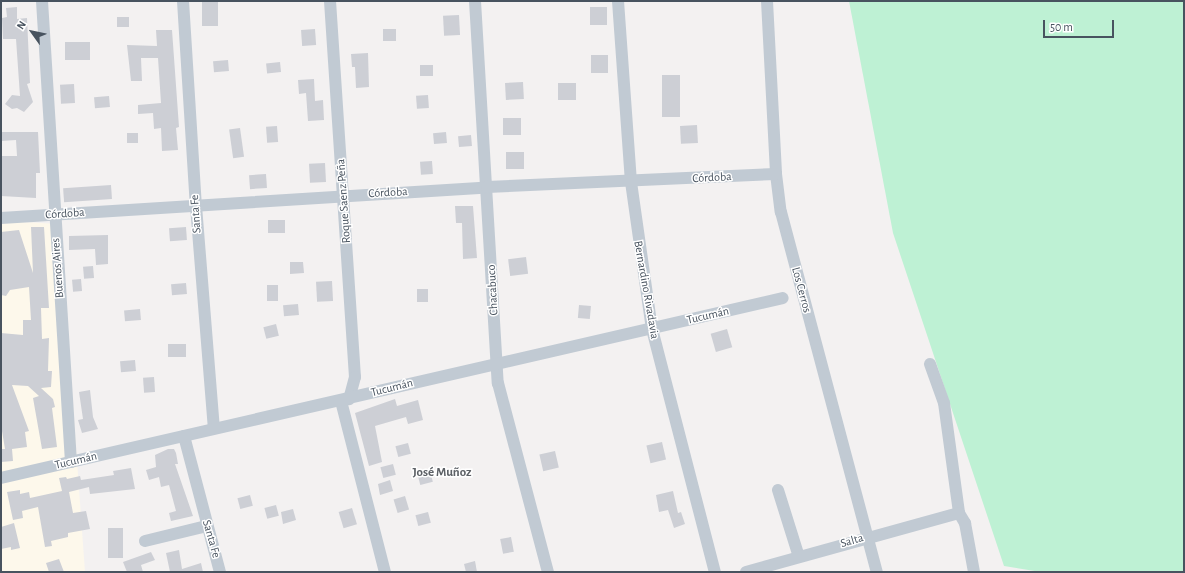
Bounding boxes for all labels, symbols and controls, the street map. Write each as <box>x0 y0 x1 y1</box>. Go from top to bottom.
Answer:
north arrow <box>12 12 52 52</box>
scale bar <box>1045 12 1116 38</box>
text: N <box>15 19 28 31</box>
text: 50 m <box>1050 21 1073 33</box>
street label: Roque Saenz Peña <box>334 158 354 244</box>
street label: Córdoba <box>692 170 732 186</box>
street label: Córdoba <box>368 185 408 201</box>
street label: Santa Fe <box>187 194 205 234</box>
street label: Córdoba <box>45 205 85 223</box>
street label: Buenos Aires <box>49 237 67 299</box>
street label: Bernardino Rivadavia <box>630 240 662 340</box>
street label: Chacabuco <box>484 264 502 316</box>
street label: Los Cerros <box>788 266 814 314</box>
street label: Tucumán <box>685 304 731 328</box>
street label: Tucumán <box>369 376 415 400</box>
street label: Tucumán <box>53 449 99 473</box>
district label: José Muñoz <box>412 465 472 481</box>
street label: Santa Fe <box>199 518 223 560</box>
street label: Salta <box>839 531 865 551</box>

